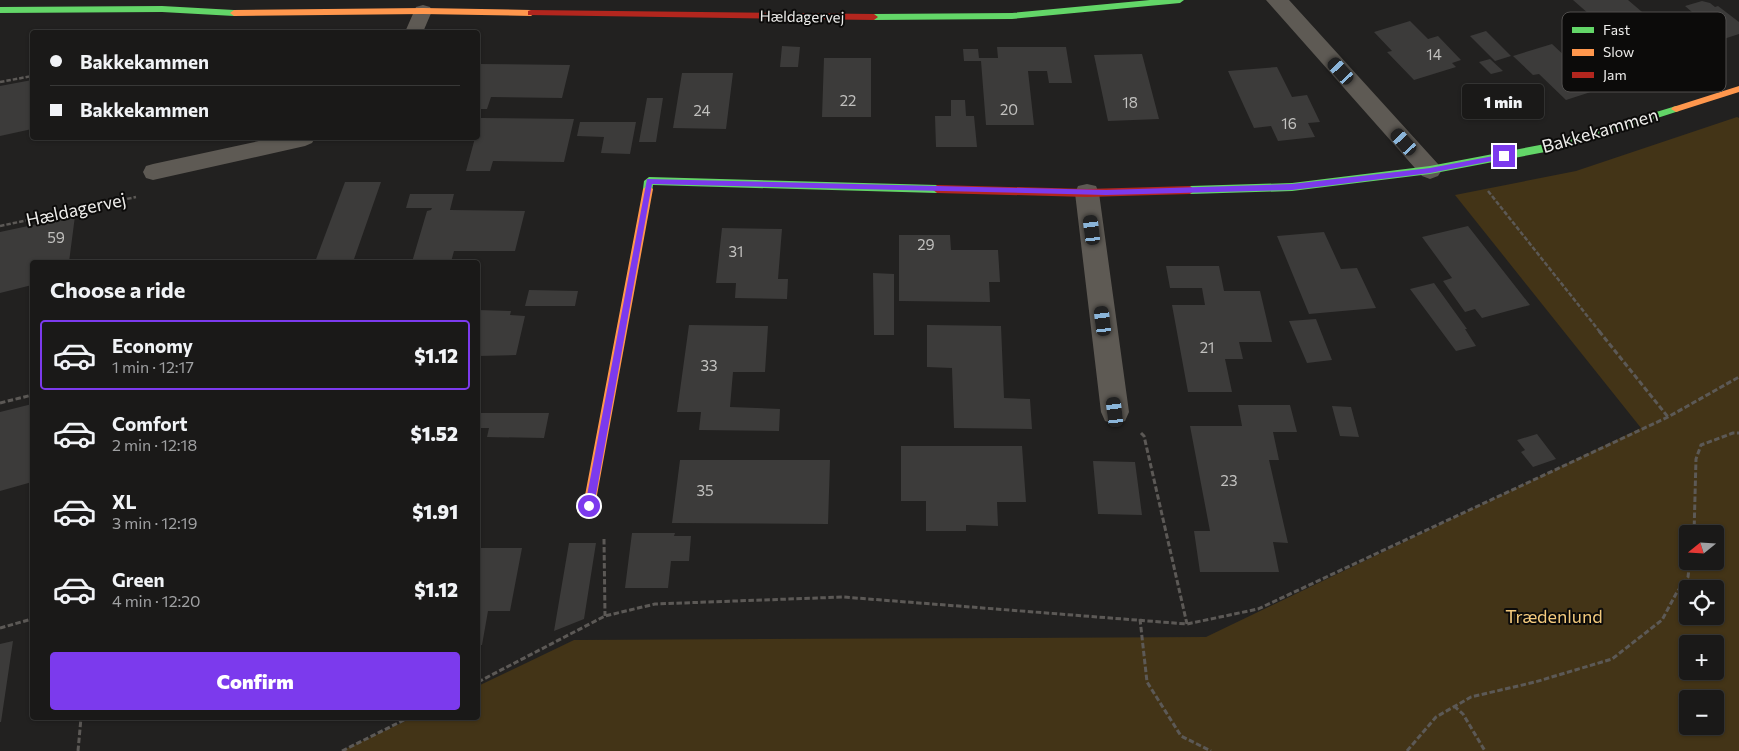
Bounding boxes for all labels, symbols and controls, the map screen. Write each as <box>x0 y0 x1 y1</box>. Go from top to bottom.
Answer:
street label: Hældagervej <box>759 6 845 26</box>
legend <box>1562 12 1726 92</box>
text: Fast <box>1603 21 1630 38</box>
text: Slow <box>1603 43 1634 60</box>
house number: 14 <box>1426 45 1442 63</box>
text: Bakkekammen <box>80 50 209 73</box>
car <box>1325 55 1356 87</box>
text: Jam <box>1603 66 1627 83</box>
callout: 1 min <box>1463 84 1545 118</box>
house number: 22 <box>840 91 856 109</box>
text: 1 min <box>1484 92 1522 111</box>
house number: 18 <box>1122 93 1138 111</box>
text: Bakkekammen <box>80 98 209 121</box>
house number: 20 <box>1000 100 1018 118</box>
house number: 24 <box>693 101 711 119</box>
street label: Bakkekammen <box>1539 103 1660 157</box>
house number: 16 <box>1281 114 1297 132</box>
car <box>1388 126 1419 158</box>
route end <box>1493 145 1515 167</box>
street label: Hældagervej <box>24 188 128 230</box>
car <box>1082 214 1101 246</box>
house number: 59 <box>47 228 65 246</box>
house number: 29 <box>917 235 935 253</box>
house number: 31 <box>729 242 743 260</box>
text: Choose a ride <box>50 276 185 303</box>
car <box>1093 305 1112 337</box>
icon: car <box>52 333 97 378</box>
text: Economy <box>112 334 193 357</box>
house number: 21 <box>1200 338 1214 356</box>
text: $1.12 <box>414 344 458 367</box>
house number: 33 <box>700 356 718 374</box>
text: 1 min · 12:17 <box>112 357 194 376</box>
car <box>1105 396 1124 428</box>
icon: car <box>52 411 97 456</box>
text: Comfort <box>112 412 188 435</box>
text: $1.52 <box>411 422 458 445</box>
text: 2 min · 12:18 <box>112 435 197 454</box>
house number: 23 <box>1221 471 1237 489</box>
house number: 35 <box>696 481 714 499</box>
icon: car <box>52 489 97 534</box>
text: XL <box>112 490 137 513</box>
route start <box>578 495 600 517</box>
text: $1.91 <box>412 500 458 523</box>
text: 3 min · 12:19 <box>112 513 197 532</box>
north arrow <box>1679 525 1724 570</box>
map controls <box>1679 525 1724 735</box>
icon: car <box>52 567 97 612</box>
text: Green <box>112 568 164 591</box>
text: $1.12 <box>414 578 458 601</box>
button: locate <box>1679 580 1724 625</box>
text: 4 min · 12:20 <box>112 591 201 610</box>
park label: Trædenlund <box>1505 605 1603 627</box>
button: + <box>1679 635 1724 680</box>
button: Confirm <box>50 652 460 710</box>
button: − <box>1679 690 1724 735</box>

